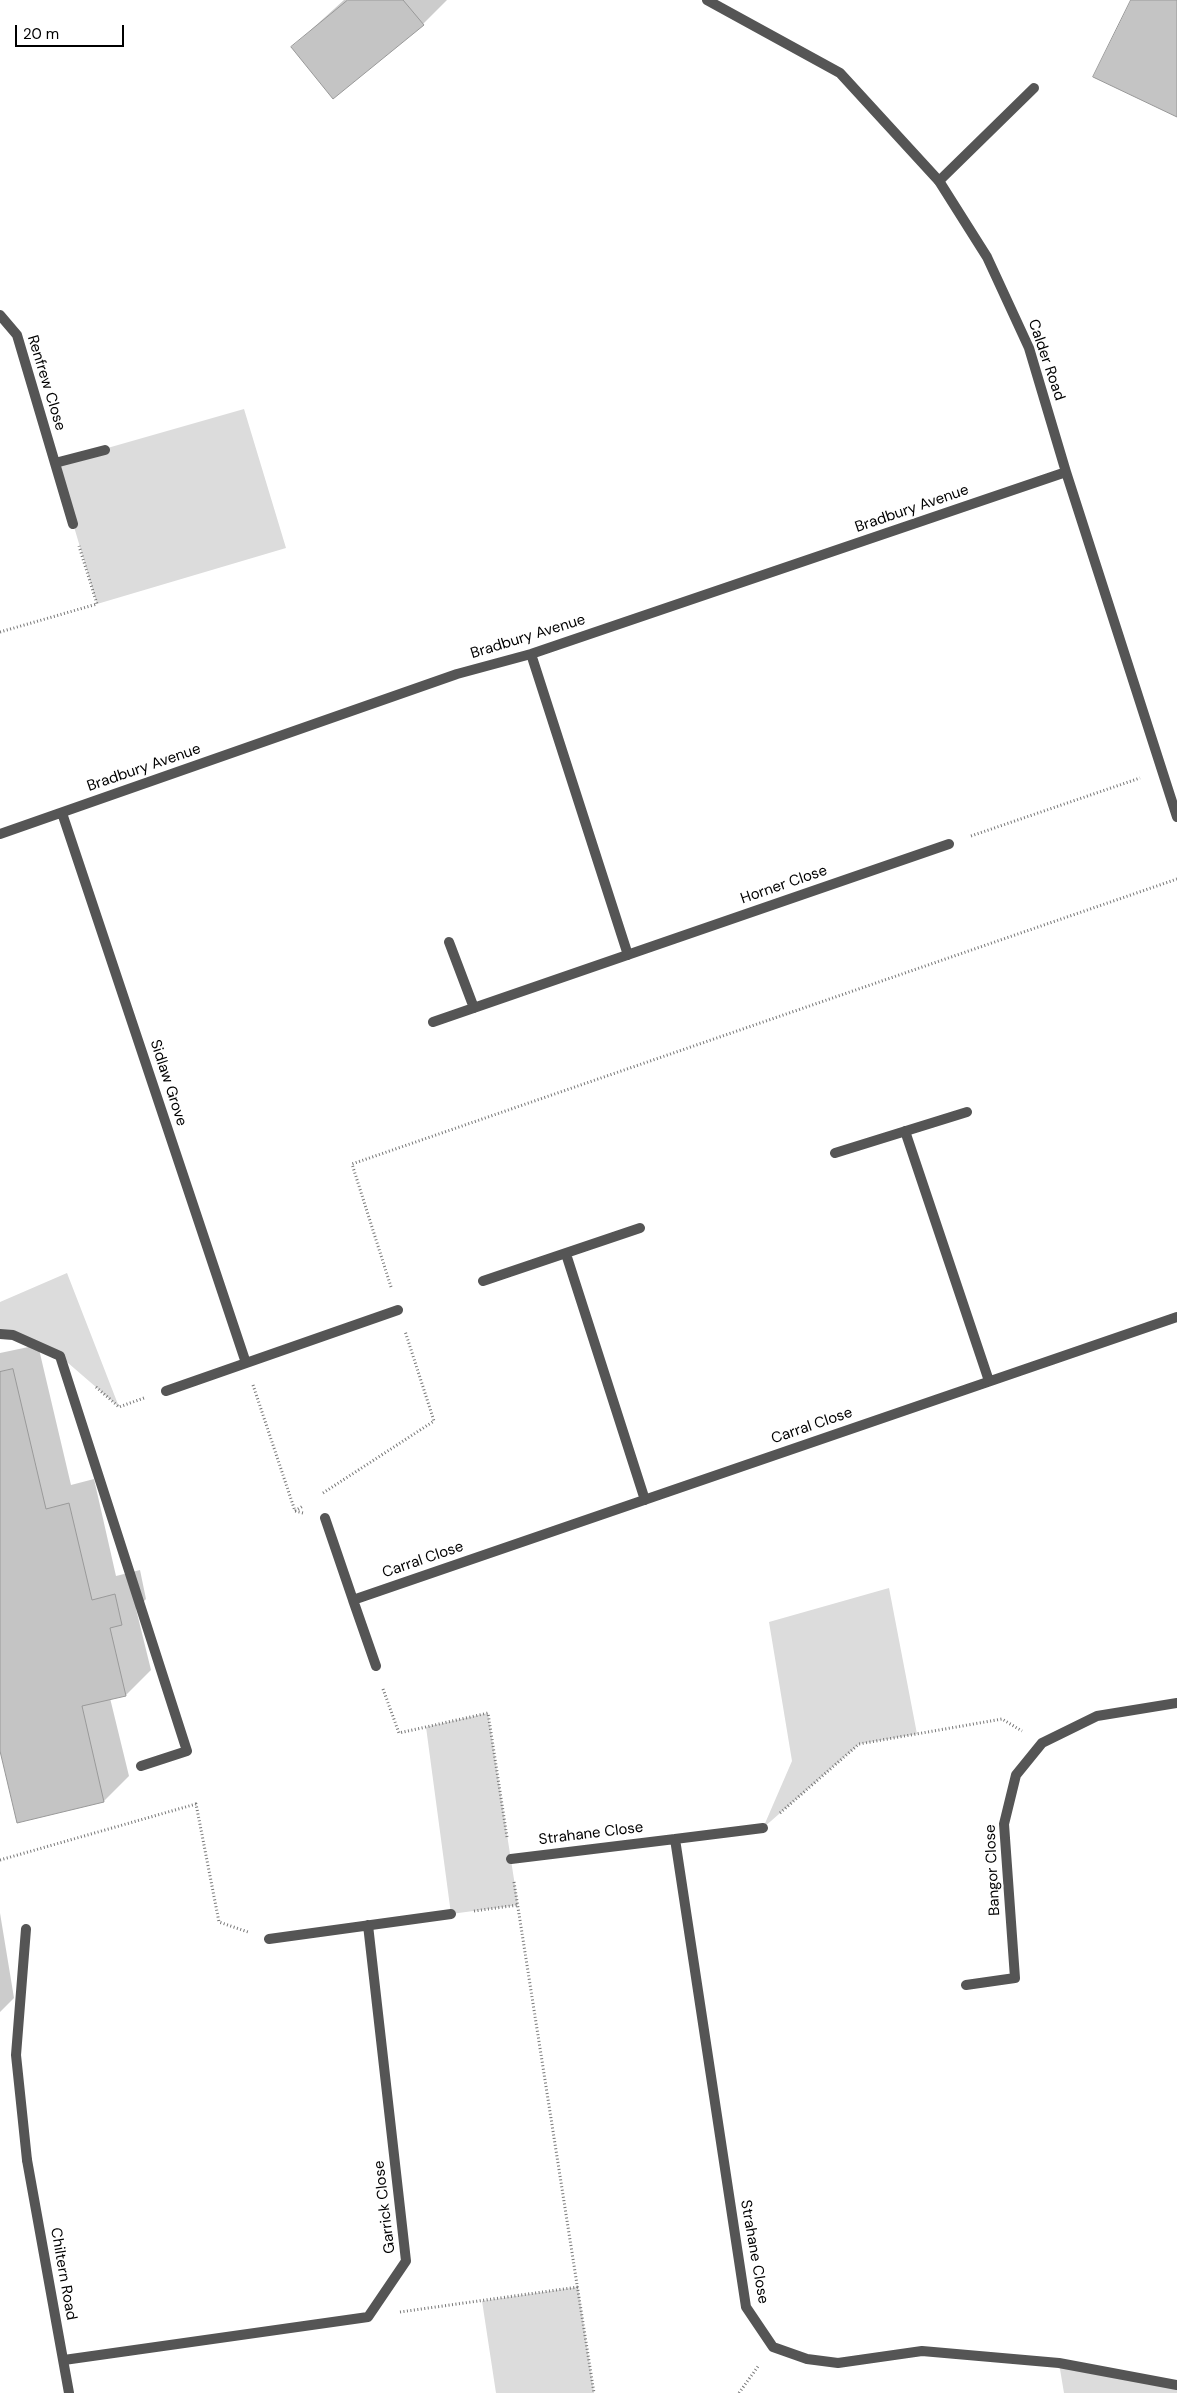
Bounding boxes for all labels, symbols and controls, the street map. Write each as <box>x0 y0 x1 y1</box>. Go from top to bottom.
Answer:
scale bar <box>18 15 126 47</box>
text: 20 m <box>23 24 59 44</box>
street label: Calder Road <box>1024 317 1068 403</box>
street label: Renfrew Close <box>23 333 69 433</box>
street label: Bradbury Avenue <box>853 481 971 537</box>
street label: Bradbury Avenue <box>468 611 588 663</box>
street label: Bradbury Avenue <box>85 740 203 796</box>
street label: Horner Close <box>738 862 830 908</box>
street label: Sidlaw Grove <box>146 1038 190 1128</box>
street label: Carral Close <box>769 1404 855 1448</box>
street label: Carral Close <box>380 1538 466 1582</box>
street label: Strahane Close <box>538 1819 644 1849</box>
street label: Bangor Close <box>982 1824 1004 1916</box>
street label: Garrick Close <box>370 2160 400 2254</box>
street label: Strahane Close <box>736 2199 772 2305</box>
street label: Chiltern Road <box>46 2226 80 2322</box>

